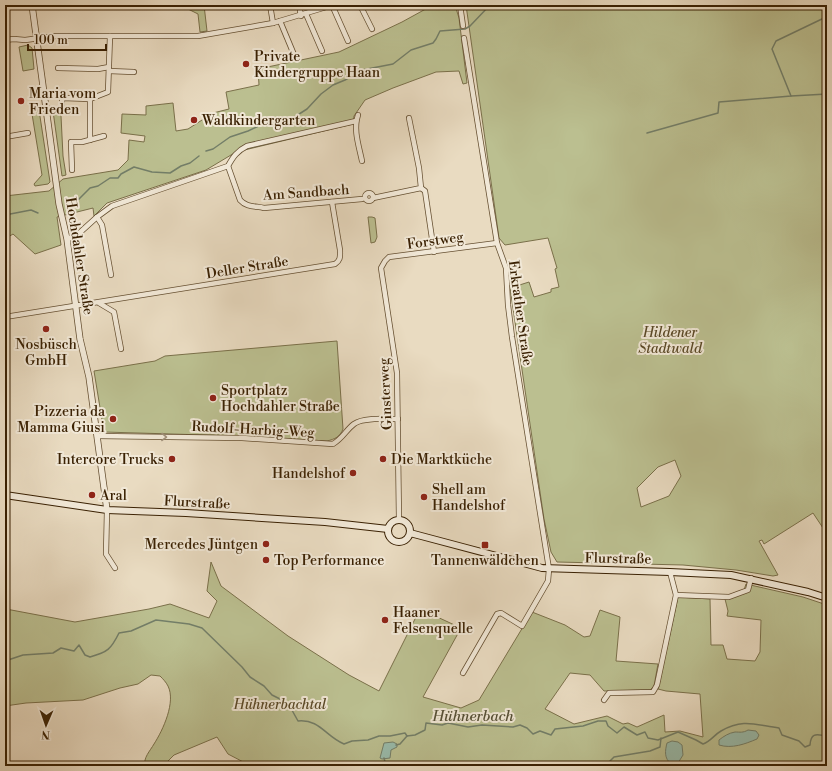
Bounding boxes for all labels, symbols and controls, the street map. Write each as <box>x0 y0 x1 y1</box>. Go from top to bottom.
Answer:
scale bar <box>28 26 106 52</box>
text: 100 m <box>34 33 68 48</box>
place label: Private Kindergruppe Haan <box>254 48 381 82</box>
marker: Private Kindergruppe Haan <box>241 59 251 69</box>
place label: Maria vom Frieden <box>29 85 96 119</box>
marker: Maria vom Frieden <box>16 96 26 106</box>
place label: Waldkindergarten <box>201 112 316 130</box>
marker: Waldkindergarten <box>189 115 199 125</box>
street label: Am Sandbach <box>261 181 351 205</box>
street label: Hochdahler Straße <box>61 196 97 316</box>
street label: Forstweg <box>406 228 465 254</box>
street label: Deller Straße <box>205 253 290 283</box>
street label: Erkrather Straße <box>504 259 536 367</box>
marker: Nosbüsch GmbH <box>41 324 51 334</box>
park label: Hildener Stadtwald <box>638 324 703 358</box>
place label: Nosbüsch GmbH <box>15 336 77 370</box>
street label: Ginsterweg <box>375 357 397 430</box>
place label: Sportplatz Hochdahler Straße <box>221 382 340 416</box>
marker: Sportplatz Hochdahler Straße <box>208 393 218 403</box>
place label: Pizzeria da Mamma Giusi <box>17 403 106 437</box>
marker: Pizzeria da Mamma Giusi <box>108 414 118 424</box>
street label: Rudolf-Harbig-Weg <box>191 418 316 442</box>
one-way arrow <box>161 432 167 441</box>
place label: Intercore Trucks <box>57 451 164 469</box>
place label: Die Marktküche <box>391 451 492 469</box>
marker: Intercore Trucks <box>167 454 177 464</box>
marker: Die Marktküche <box>378 454 388 464</box>
place label: Handelshof <box>272 465 346 483</box>
marker: Handelshof <box>348 468 358 478</box>
place label: Shell am Handelshof <box>432 481 506 515</box>
place label: Aral <box>99 487 127 505</box>
marker: Aral <box>87 490 97 500</box>
street label: Flurstraße <box>163 492 231 514</box>
marker: Shell am Handelshof <box>419 492 429 502</box>
place label: Mercedes Jüntgen <box>145 536 259 554</box>
marker: Mercedes Jüntgen <box>261 539 271 549</box>
marker: Tannenwäldchen <box>480 540 490 550</box>
street label: Flurstraße <box>585 549 651 569</box>
place label: Top Performance <box>274 552 384 570</box>
place label: Tannenwäldchen <box>431 552 540 570</box>
marker: Top Performance <box>261 555 271 565</box>
place label: Haaner Felsenquelle <box>393 604 473 638</box>
marker: Haaner Felsenquelle <box>380 615 390 625</box>
park label: Hühnerbachtal <box>233 696 327 714</box>
north arrow <box>26 705 66 745</box>
water label: Hühnerbach <box>431 707 514 726</box>
text: N <box>41 727 50 741</box>

